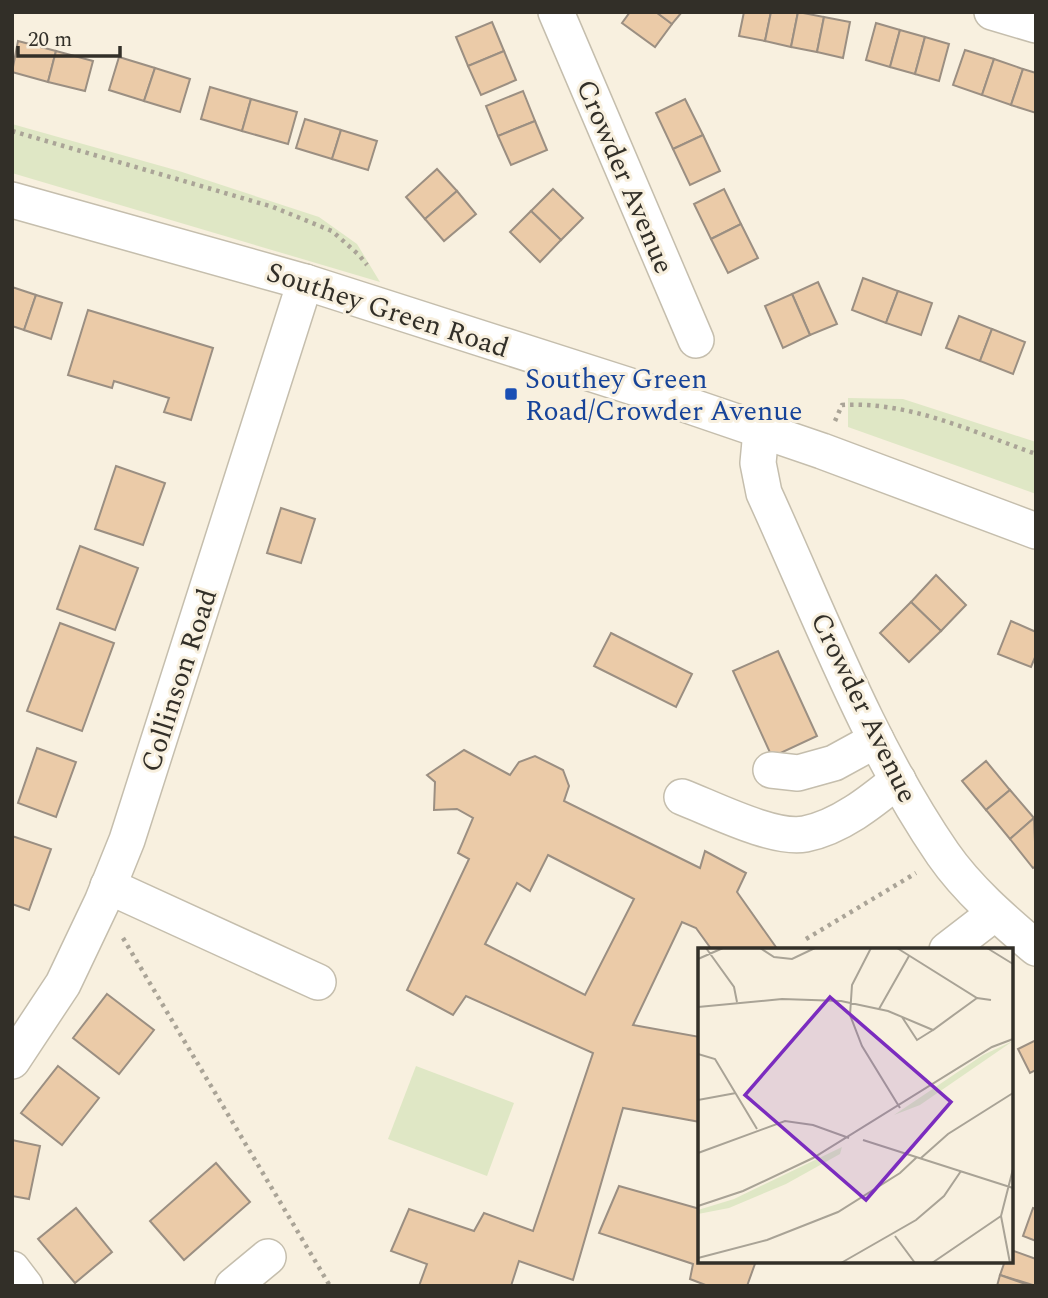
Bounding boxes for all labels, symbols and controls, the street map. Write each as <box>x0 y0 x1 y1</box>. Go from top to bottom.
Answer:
scale bar <box>18 14 119 58</box>
text: 20 m <box>28 24 72 56</box>
street label: Crowder Avenue <box>564 73 685 280</box>
street label: Southey Green Road <box>261 251 514 370</box>
place label: Southey Green Road/Crowder Avenue <box>525 358 803 433</box>
marker: Southey Green Road/Crowder Avenue <box>503 386 519 402</box>
street label: Collinson Road <box>130 583 229 778</box>
street label: Crowder Avenue <box>799 605 928 810</box>
inset map <box>698 948 1013 1263</box>

